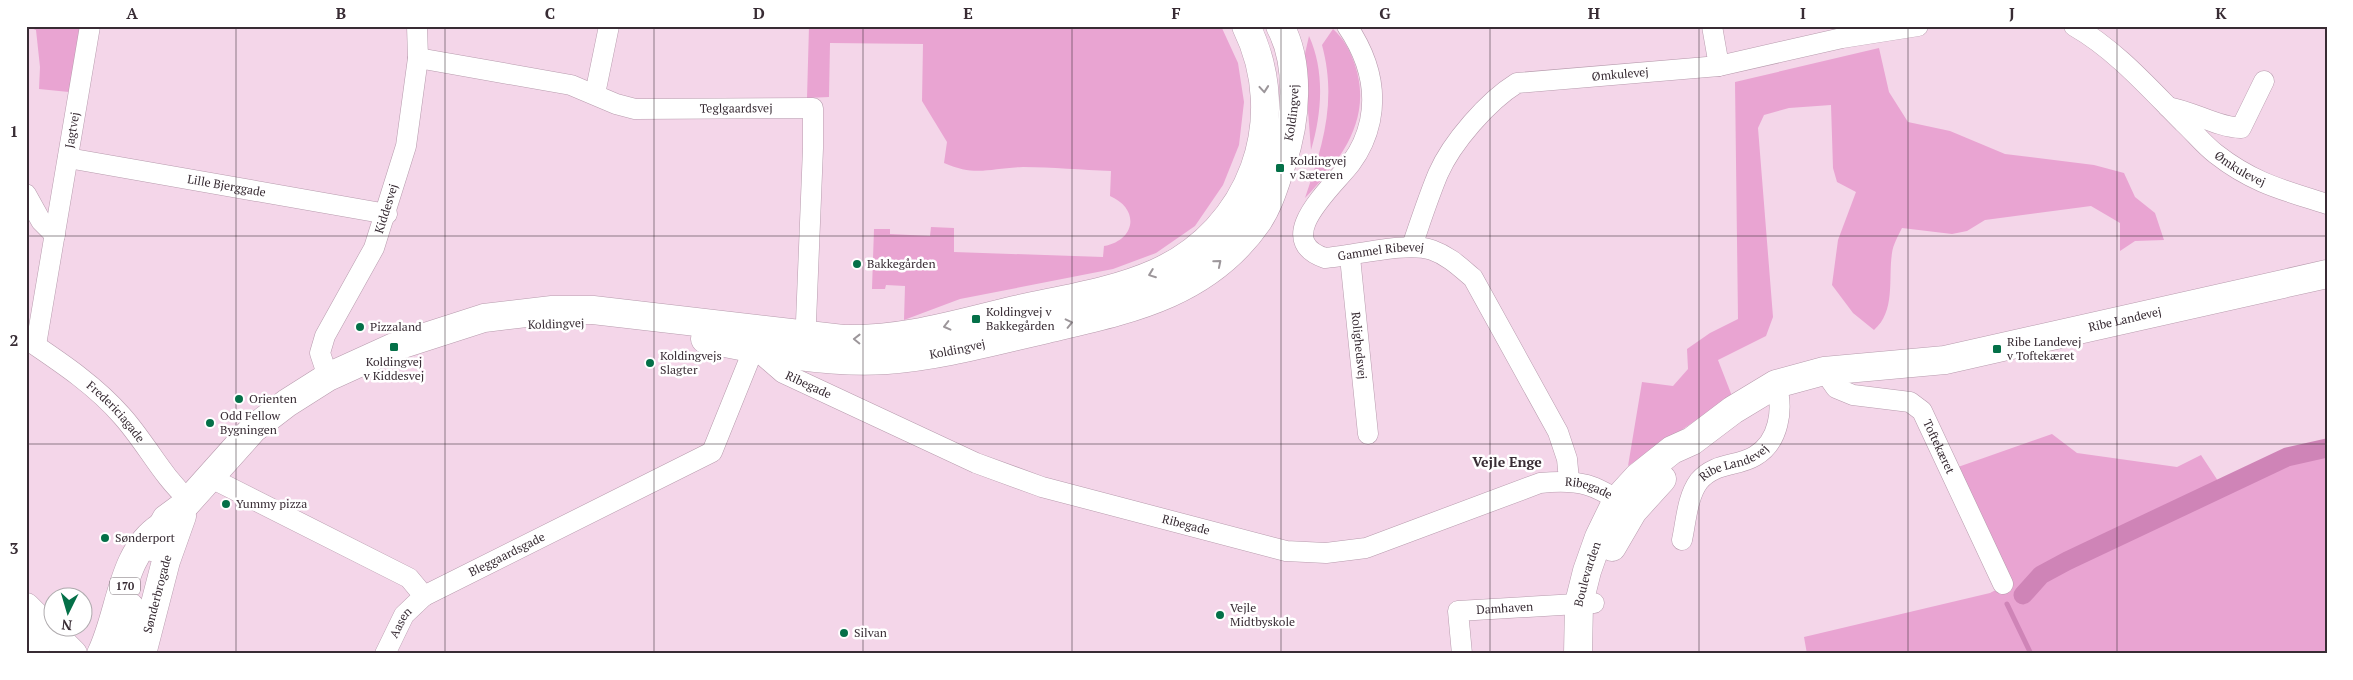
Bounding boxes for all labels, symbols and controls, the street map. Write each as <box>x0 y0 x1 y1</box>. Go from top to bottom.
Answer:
text: A <box>126 2 138 24</box>
text: B <box>336 2 346 24</box>
text: C <box>545 2 555 24</box>
text: D <box>753 2 765 24</box>
text: E <box>963 2 973 24</box>
text: F <box>1171 2 1181 24</box>
text: G <box>1379 2 1391 24</box>
text: H <box>1588 2 1600 24</box>
text: I <box>1800 2 1806 24</box>
text: J <box>2009 2 2015 24</box>
text: K <box>2215 2 2227 24</box>
street label: Ømkulevej <box>1591 64 1649 84</box>
street label: Koldingvej <box>1281 84 1301 142</box>
one-way arrow <box>1258 86 1269 94</box>
street label: Teglgaardsvej <box>700 100 773 116</box>
street label: Jagtvej <box>61 111 82 149</box>
text: 1 <box>9 120 19 142</box>
street label: Ømkulevej <box>2212 148 2268 189</box>
place label: Koldingvej v Sæteren <box>1289 153 1347 182</box>
marker: Koldingvej v Sæteren <box>1274 162 1286 174</box>
street label: Lille Bjerggade <box>186 171 267 200</box>
street label: Kiddesvej <box>371 182 401 235</box>
street label: Gammel Ribevej <box>1337 239 1425 263</box>
place label: Bakkegården <box>867 256 936 271</box>
marker: Bakkegården <box>851 258 863 270</box>
one-way arrow <box>1213 260 1222 269</box>
one-way arrow <box>1148 268 1157 278</box>
place label: Koldingvej v Bakkegården <box>986 304 1055 333</box>
street label: Ribe Landevej <box>2087 304 2163 335</box>
street label: Rolighedsvej <box>1349 311 1370 380</box>
marker: Koldingvej v Bakkegården <box>970 313 982 325</box>
street label: Koldingvej <box>527 315 584 332</box>
one-way arrow <box>1065 318 1074 329</box>
place label: Pizzaland <box>370 319 422 334</box>
one-way arrow <box>942 320 951 331</box>
marker: Pizzaland <box>354 321 366 333</box>
text: 2 <box>9 329 19 351</box>
one-way arrow <box>853 334 860 344</box>
place label: Ribe Landevej v Toftekæret <box>2006 334 2081 363</box>
street label: Koldingvej <box>928 336 987 362</box>
marker: Koldingvej v Kiddesvej <box>388 341 400 353</box>
marker: Ribe Landevej v Toftekæret <box>1991 343 2003 355</box>
place label: Koldingvejs Slagter <box>660 348 722 377</box>
place label: Koldingvej v Kiddesvej <box>363 354 424 383</box>
marker: Koldingvejs Slagter <box>644 357 656 369</box>
street label: Ribegade <box>783 367 834 402</box>
street label: Fredericiagade <box>84 378 148 445</box>
place label: Orienten <box>249 391 297 406</box>
marker: Orienten <box>233 393 245 405</box>
place label: Odd Fellow Bygningen <box>220 408 280 437</box>
marker: Odd Fellow Bygningen <box>204 417 216 429</box>
street label: Toftekæret <box>1920 417 1959 477</box>
street label: Ribe Landevej <box>1696 441 1772 484</box>
district label: Vejle Enge <box>1472 452 1542 471</box>
street label: Ribegade <box>1565 474 1615 502</box>
place label: Yummy pizza <box>236 496 307 511</box>
marker: Yummy pizza <box>220 498 232 510</box>
street label: Ribegade <box>1161 511 1212 538</box>
street label: Bleggaardsgade <box>466 529 547 580</box>
place label: Sønderport <box>115 530 176 545</box>
marker: Sønderport <box>99 532 111 544</box>
text: 3 <box>9 537 19 559</box>
street label: Boulevarden <box>1570 540 1604 608</box>
street label: Sønderbrogade <box>140 553 175 635</box>
road number: 170 <box>110 578 140 594</box>
north arrow <box>42 588 92 638</box>
street label: Damhaven <box>1476 599 1534 617</box>
place label: Vejle Midtbyskole <box>1230 600 1295 629</box>
street label: Aasen <box>386 604 415 640</box>
marker: Vejle Midtbyskole <box>1214 609 1226 621</box>
text: N <box>60 615 73 635</box>
place label: Silvan <box>854 625 887 640</box>
marker: Silvan <box>838 627 850 639</box>

